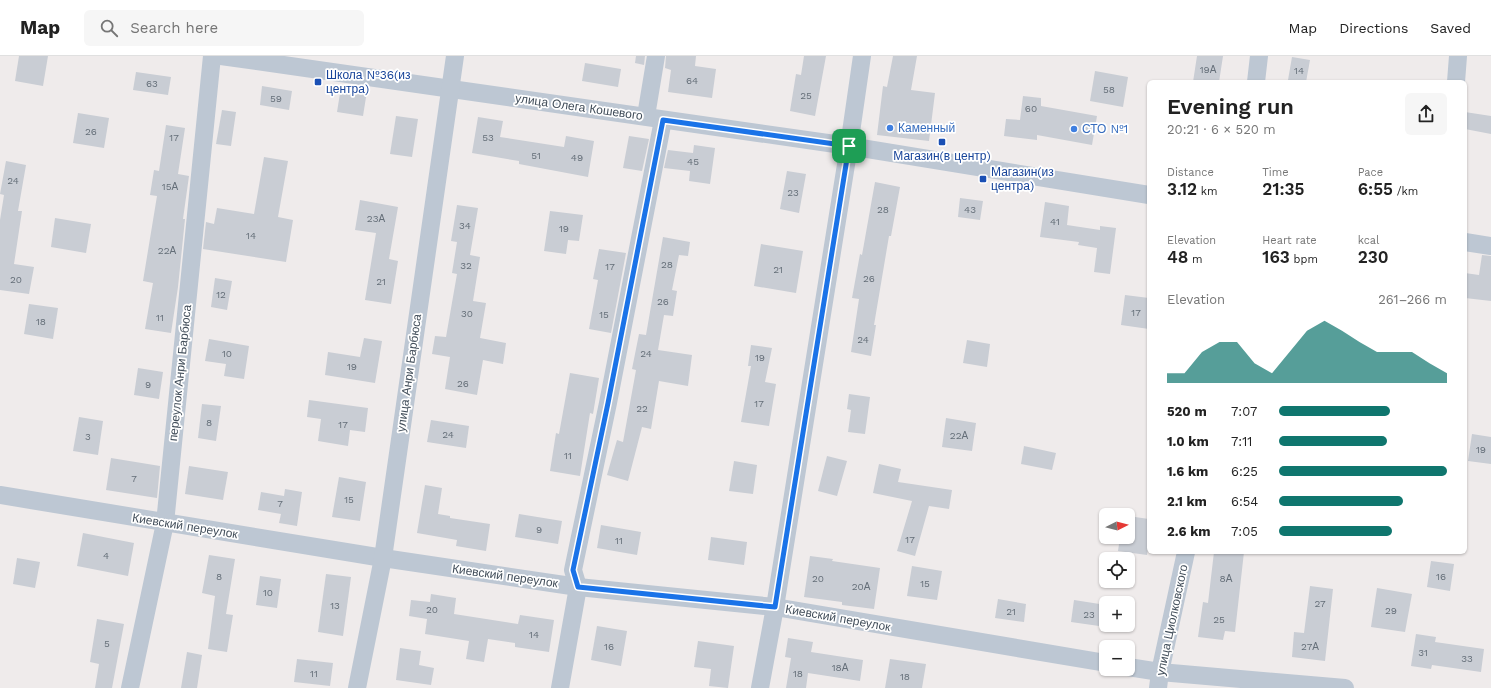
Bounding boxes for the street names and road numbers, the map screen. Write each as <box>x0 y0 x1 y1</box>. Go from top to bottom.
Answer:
street label: улица Олега Кошевого <box>514 91 644 123</box>
street label: переулок Анри Барбюса <box>166 304 194 442</box>
street label: улица Анри Барбюса <box>394 313 424 433</box>
street label: Киевский переулок <box>131 511 239 541</box>
street label: Киевский переулок <box>451 562 559 590</box>
street label: улица Циолковского <box>1153 563 1191 677</box>
street label: Киевский переулок <box>784 602 892 634</box>

